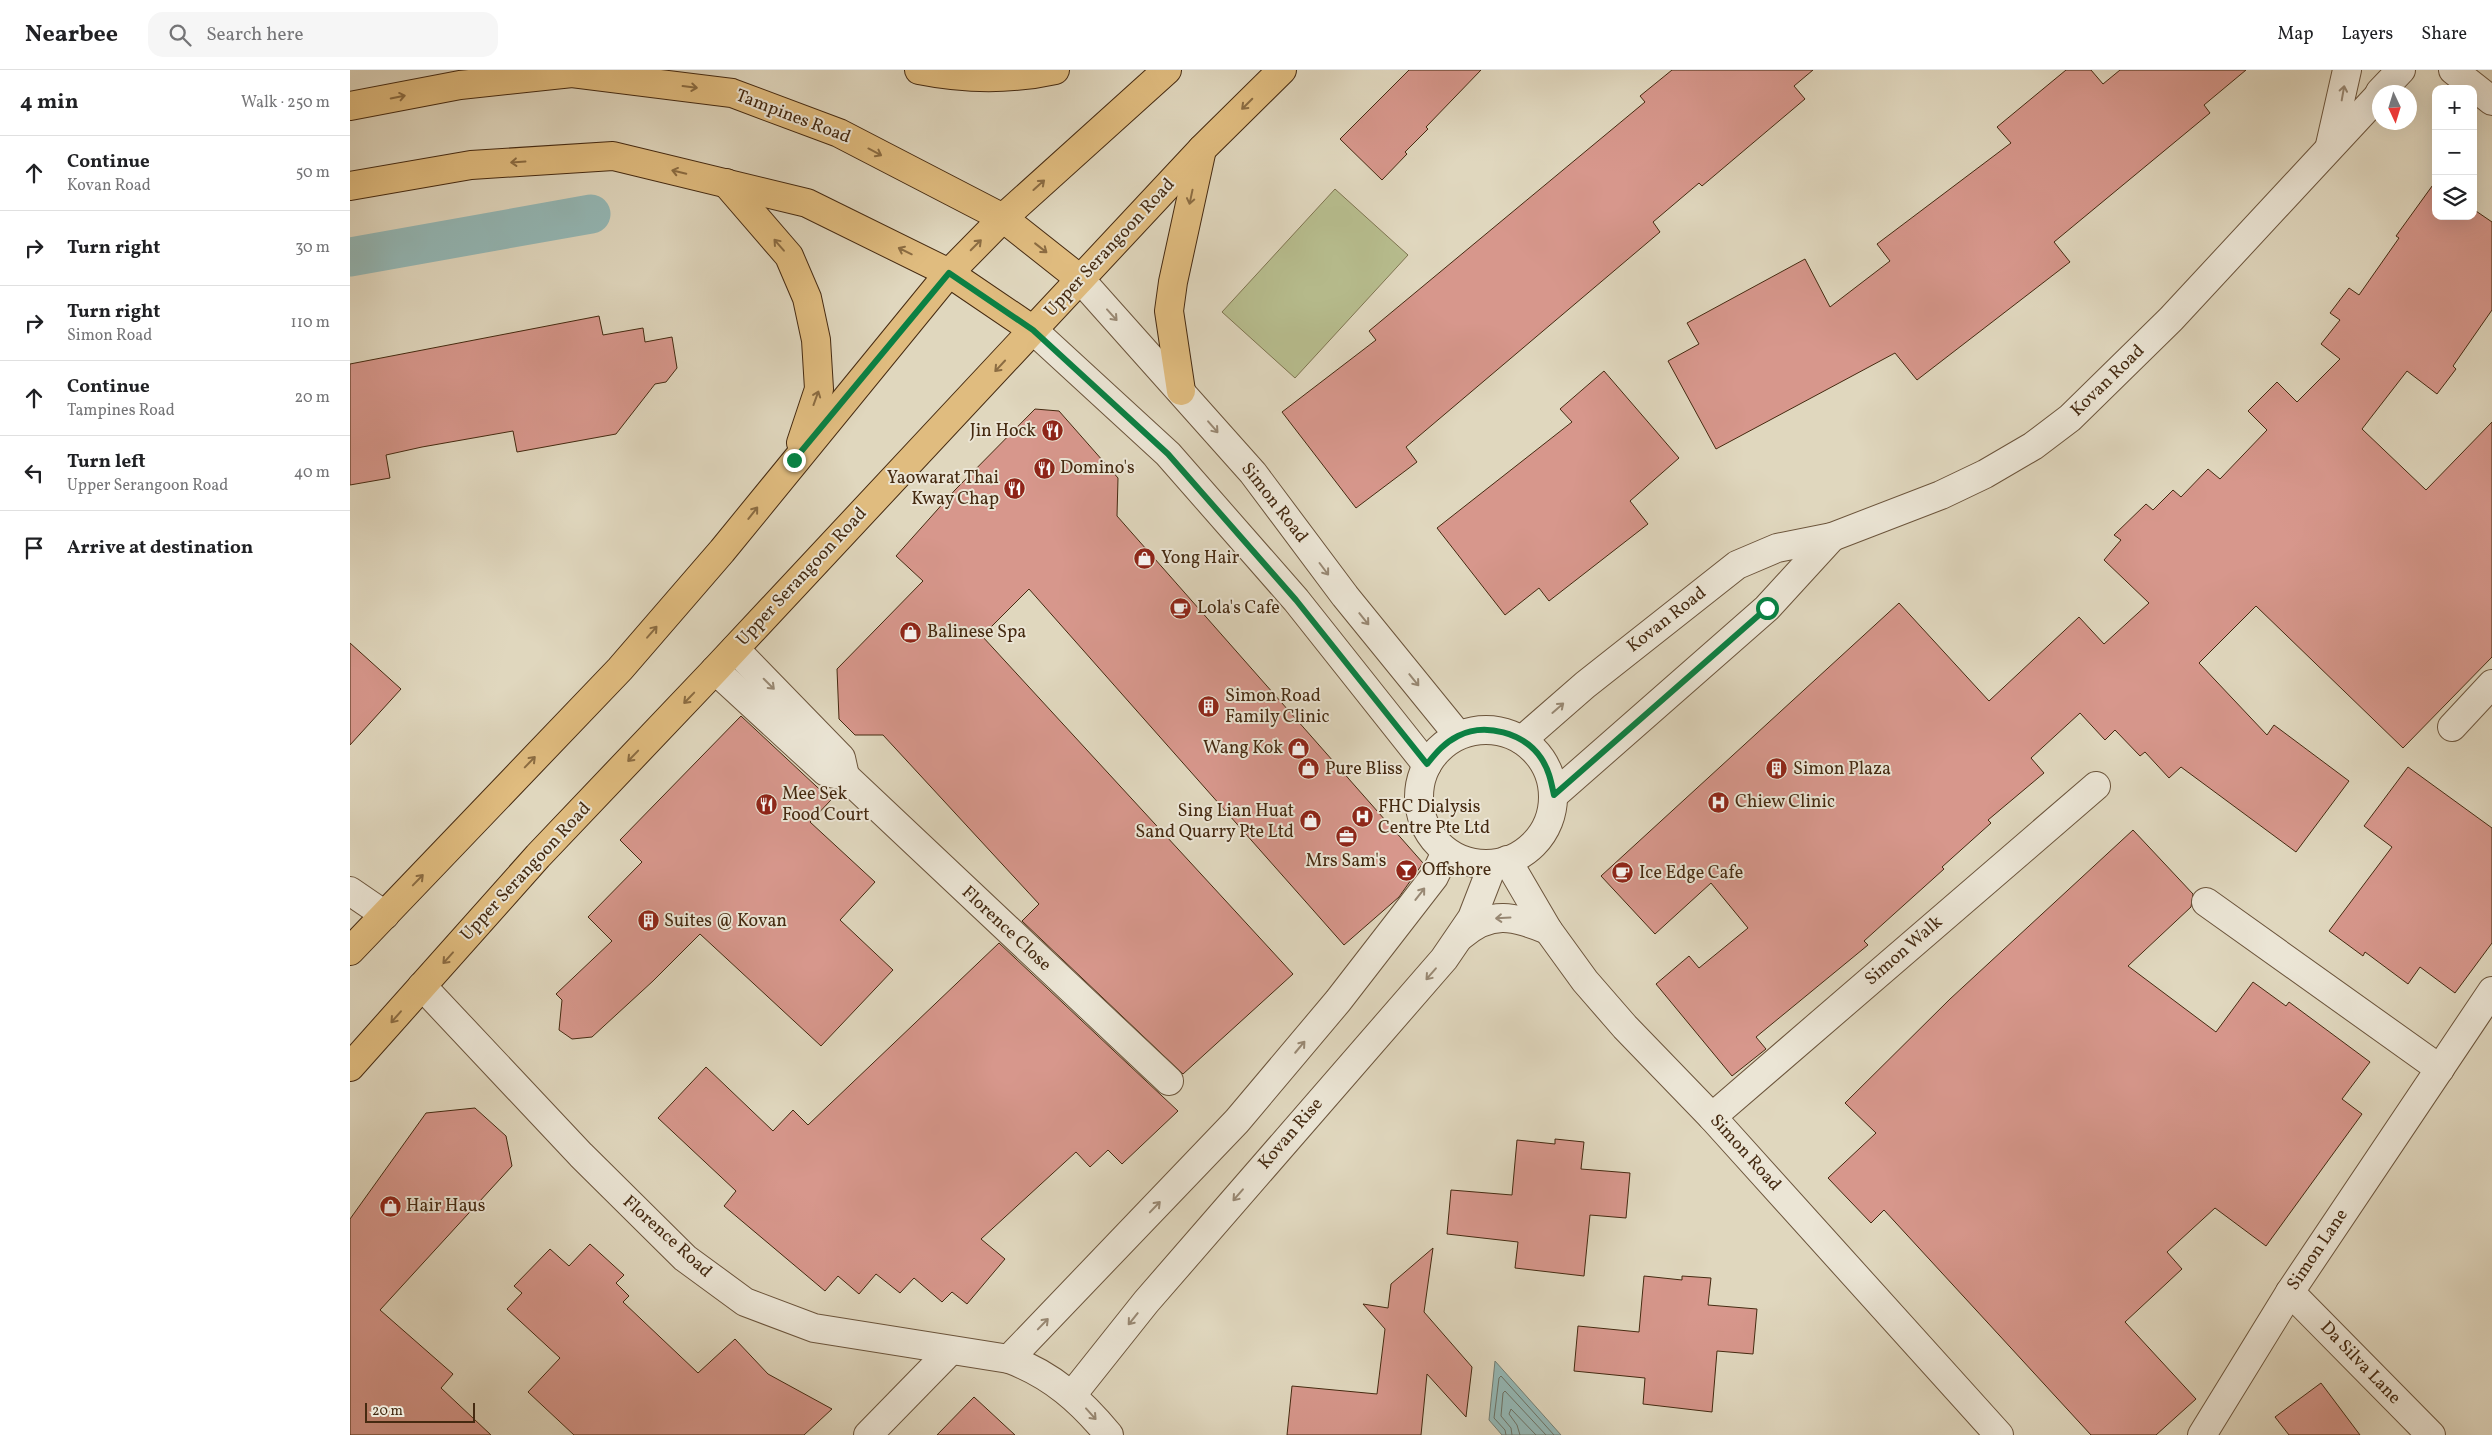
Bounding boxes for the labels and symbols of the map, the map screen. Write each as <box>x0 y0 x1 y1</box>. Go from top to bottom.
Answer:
one-way arrow <box>682 83 698 93</box>
street label: Tampines Road <box>732 84 854 150</box>
one-way arrow <box>2338 85 2348 101</box>
north arrow <box>2372 85 2417 130</box>
one-way arrow <box>389 92 405 101</box>
one-way arrow <box>1241 98 1253 110</box>
one-way arrow <box>868 147 883 157</box>
one-way arrow <box>510 157 526 166</box>
one-way arrow <box>671 167 687 176</box>
street label: Upper Serangoon Road <box>1039 173 1181 323</box>
one-way arrow <box>1032 179 1045 191</box>
one-way arrow <box>1186 188 1196 204</box>
one-way arrow <box>773 238 785 251</box>
one-way arrow <box>970 239 982 252</box>
one-way arrow <box>1034 243 1047 254</box>
one-way arrow <box>898 246 913 255</box>
one-way arrow <box>1106 308 1118 321</box>
street label: Kovan Road <box>2065 339 2151 423</box>
one-way arrow <box>994 359 1006 372</box>
one-way arrow <box>812 391 821 406</box>
place label: Jin Hock <box>970 419 1036 444</box>
restaurant icon: Jin Hock <box>1040 419 1064 443</box>
one-way arrow <box>1207 421 1219 434</box>
route end <box>783 449 806 472</box>
restaurant icon: Domino's <box>1032 456 1056 480</box>
place label: Domino's <box>1060 456 1135 481</box>
street label: Simon Road <box>1235 458 1313 548</box>
place label: Yaowarat Thai Kway Chap <box>887 466 999 512</box>
restaurant icon: Yaowarat Thai Kway Chap <box>1003 476 1027 500</box>
street label: Upper Serangoon Road <box>731 502 873 652</box>
one-way arrow <box>747 507 758 520</box>
shop icon: Yong Hair <box>1133 546 1157 570</box>
place label: Yong Hair <box>1161 546 1240 571</box>
one-way arrow <box>1319 562 1330 575</box>
street label: Kovan Road <box>1622 581 1712 659</box>
cafe icon: Lola's Cafe <box>1169 596 1193 620</box>
place label: Lola's Cafe <box>1197 596 1280 621</box>
route start <box>1756 597 1779 620</box>
one-way arrow <box>1359 612 1370 625</box>
shop icon: Balinese Spa <box>899 620 923 644</box>
place label: Balinese Spa <box>927 620 1026 645</box>
one-way arrow <box>646 625 657 638</box>
one-way arrow <box>1408 673 1419 686</box>
one-way arrow <box>763 678 775 690</box>
place label: Simon Road Family Clinic <box>1225 684 1329 730</box>
one-way arrow <box>683 691 695 704</box>
building icon: Simon Road Family Clinic <box>1197 694 1221 718</box>
one-way arrow <box>1552 702 1565 714</box>
place label: Wang Kok <box>1203 736 1283 761</box>
shop icon: Wang Kok <box>1287 736 1311 760</box>
one-way arrow <box>627 750 639 763</box>
one-way arrow <box>524 756 536 768</box>
shop icon: Pure Bliss <box>1297 757 1321 781</box>
place label: Pure Bliss <box>1325 757 1403 782</box>
building icon: Simon Plaza <box>1765 757 1789 781</box>
place label: Simon Plaza <box>1793 757 1891 782</box>
place label: Mee Sek Food Court <box>782 782 869 828</box>
hospital icon: Chiew Clinic <box>1707 790 1731 814</box>
place label: Chiew Clinic <box>1735 790 1835 815</box>
restaurant icon: Mee Sek Food Court <box>754 792 778 816</box>
place label: FHC Dialysis Centre Pte Ltd <box>1378 795 1490 841</box>
street label: Upper Serangoon Road <box>455 797 597 947</box>
place label: Sing Lian Huat Sand Quarry Pte Ltd <box>1135 799 1294 845</box>
hospital icon: FHC Dialysis Centre Pte Ltd <box>1350 805 1374 829</box>
shop icon: Sing Lian Huat Sand Quarry Pte Ltd <box>1298 809 1322 833</box>
office icon: Mrs Sam's <box>1334 824 1358 848</box>
place label: Mrs Sam's <box>1306 849 1386 874</box>
bar icon: Offshore <box>1394 858 1418 882</box>
place label: Offshore <box>1422 858 1491 883</box>
cafe icon: Ice Edge Cafe <box>1611 861 1635 885</box>
place label: Ice Edge Cafe <box>1639 861 1743 886</box>
one-way arrow <box>412 873 424 886</box>
street label: Florence Close <box>955 881 1057 977</box>
one-way arrow <box>1415 888 1426 901</box>
building icon: Suites @ Kovan <box>636 909 660 933</box>
place label: Suites @ Kovan <box>664 909 787 934</box>
street label: Simon Walk <box>1860 910 1948 992</box>
one-way arrow <box>1496 913 1512 922</box>
one-way arrow <box>442 951 453 964</box>
one-way arrow <box>1426 967 1437 980</box>
one-way arrow <box>390 1010 401 1023</box>
one-way arrow <box>1294 1040 1305 1053</box>
street label: Kovan Rise <box>1253 1093 1329 1175</box>
street label: Simon Road <box>1704 1109 1786 1197</box>
one-way arrow <box>1233 1188 1244 1201</box>
street label: Florence Road <box>617 1190 717 1284</box>
shop icon: Hair Haus <box>378 1194 402 1218</box>
place label: Hair Haus <box>406 1194 485 1219</box>
one-way arrow <box>1149 1200 1161 1213</box>
street label: Simon Lane <box>2281 1204 2355 1296</box>
one-way arrow <box>1127 1312 1138 1325</box>
street label: Da Silva Lane <box>2314 1316 2406 1410</box>
one-way arrow <box>1037 1318 1049 1331</box>
scale bar <box>365 1400 475 1423</box>
one-way arrow <box>1085 1408 1097 1421</box>

